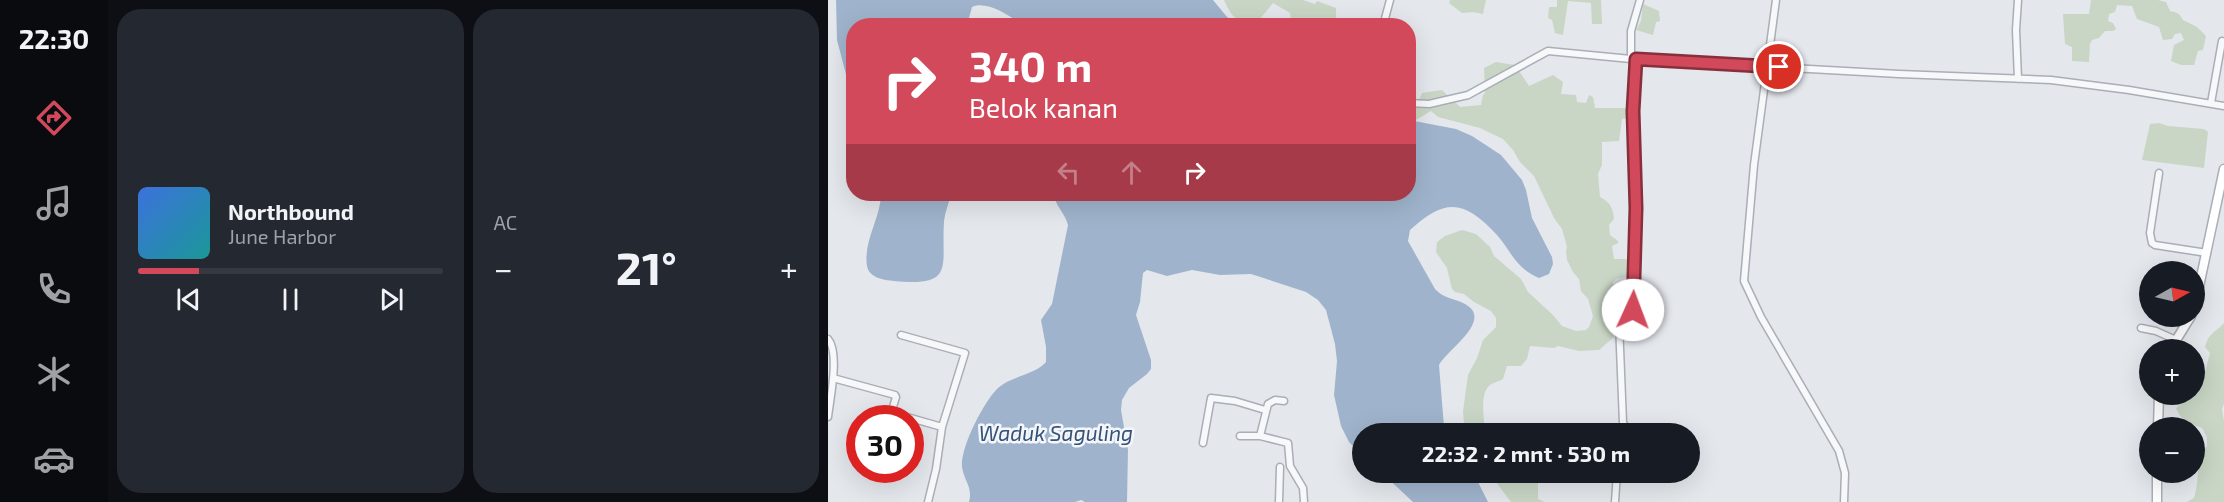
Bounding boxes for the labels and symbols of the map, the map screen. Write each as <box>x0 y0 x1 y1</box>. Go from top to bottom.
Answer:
pin <box>1753 41 1804 92</box>
north arrow <box>2139 261 2205 327</box>
position arrow <box>1601 278 1665 342</box>
speed limit sign: 30 <box>846 405 924 483</box>
water label: Waduk Saguling <box>979 420 1133 445</box>

